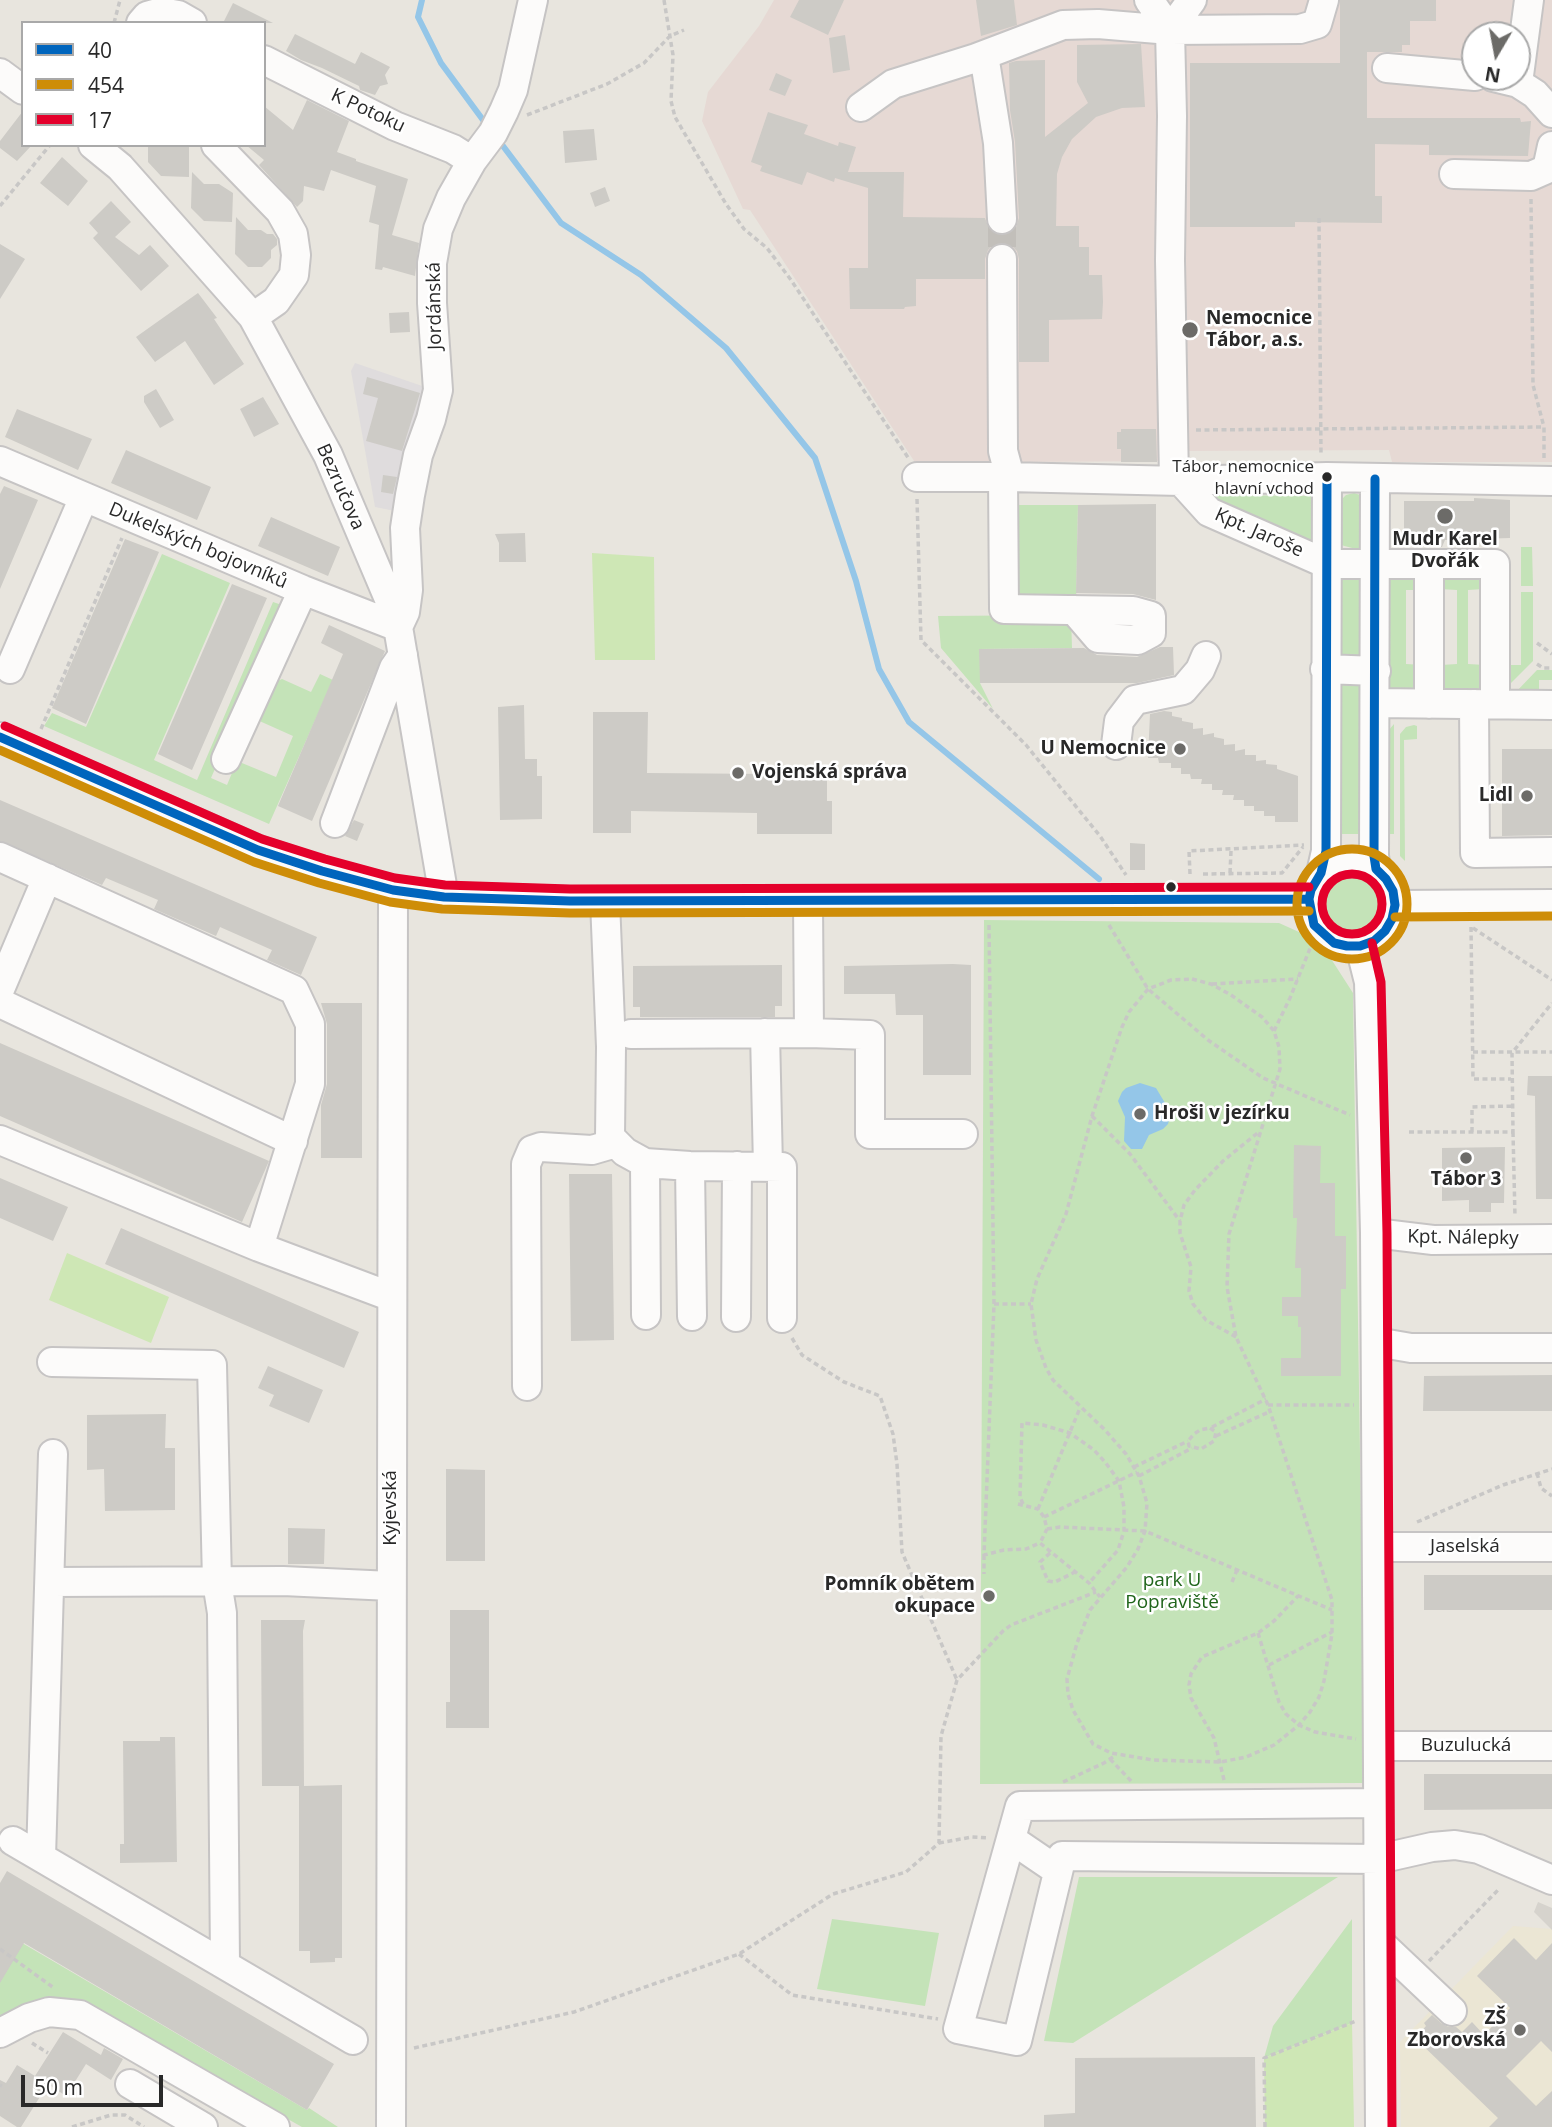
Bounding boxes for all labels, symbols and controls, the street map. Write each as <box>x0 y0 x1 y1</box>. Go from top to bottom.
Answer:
legend <box>21 21 266 147</box>
north arrow <box>1461 21 1531 91</box>
text: 40 <box>88 36 112 64</box>
text: N <box>1483 61 1503 89</box>
text: 454 <box>88 71 124 99</box>
street label: K Potoku <box>327 84 409 138</box>
text: 17 <box>88 106 112 134</box>
street label: Jordánská <box>423 262 447 350</box>
place label: Nemocnice Tábor, a.s. <box>1206 308 1312 352</box>
marker: Nemocnice Tábor, a.s. <box>1180 320 1200 340</box>
street label: Bezručova <box>311 440 369 534</box>
place label: Tábor, nemocnice hlavní vchod <box>1172 457 1314 497</box>
marker: Tábor, nemocnice hlavní vchod <box>1320 470 1334 484</box>
street label: Dukelských bojovníků <box>105 498 291 594</box>
street label: Kpt. Jaroše <box>1211 503 1307 563</box>
marker: Mudr Karel Dvořák <box>1435 506 1455 526</box>
place label: Mudr Karel Dvořák <box>1392 529 1498 573</box>
place label: U Nemocnice <box>1041 738 1166 760</box>
marker: U Nemocnice <box>1172 741 1188 757</box>
place label: Vojenská správa <box>752 762 907 784</box>
marker: Vojenská správa <box>730 765 746 781</box>
place label: Lidl <box>1479 785 1513 807</box>
marker: Lidl <box>1519 788 1535 804</box>
unlabelled marker <box>1164 880 1178 894</box>
place label: Hroši v jezírku <box>1154 1103 1290 1125</box>
marker: Hroši v jezírku <box>1132 1106 1148 1122</box>
marker: Tábor 3 <box>1458 1150 1474 1166</box>
place label: Tábor 3 <box>1431 1169 1501 1191</box>
street label: Kpt. Nálepky <box>1407 1226 1519 1250</box>
street label: Kyjevská <box>380 1470 402 1546</box>
street label: Jaselská <box>1430 1536 1500 1558</box>
park label: park U Popraviště <box>1125 1570 1219 1614</box>
place label: Pomník obětem okupace <box>825 1574 975 1618</box>
marker: Pomník obětem okupace <box>981 1588 997 1604</box>
street label: Buzulucká <box>1421 1735 1511 1757</box>
place label: ZŠ Zborovská <box>1407 2008 1506 2052</box>
marker: ZŠ Zborovská <box>1512 2022 1528 2038</box>
scale bar <box>24 2060 166 2104</box>
text: 50 m <box>34 2073 83 2101</box>

